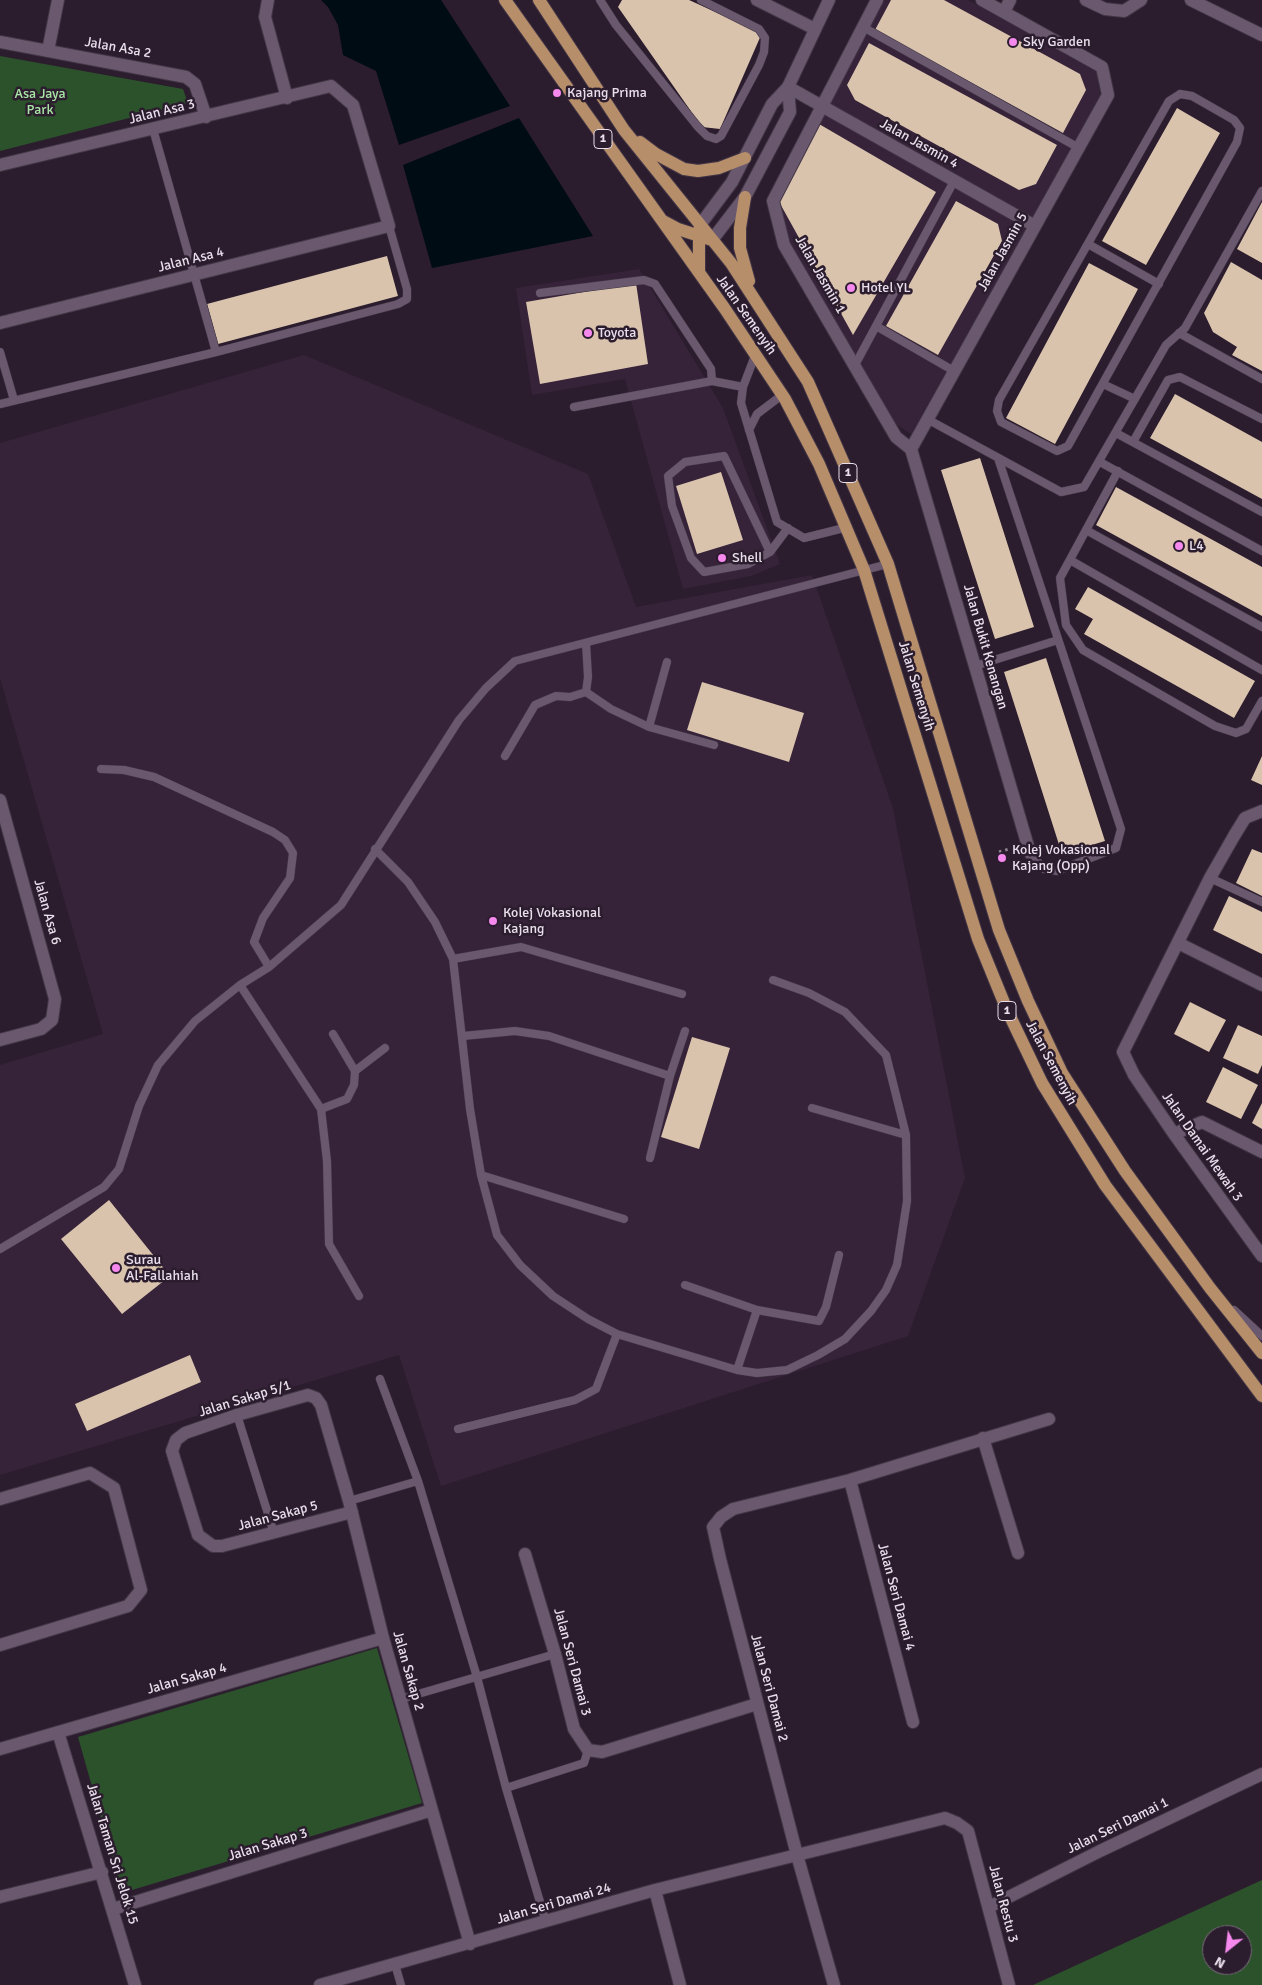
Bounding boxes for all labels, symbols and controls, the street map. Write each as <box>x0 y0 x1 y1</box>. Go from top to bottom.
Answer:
street label: Jalan Asa 2 <box>83 34 153 62</box>
place label: Sky Garden <box>1023 34 1091 50</box>
marker: Sky Garden <box>1007 36 1019 48</box>
place label: Kajang Prima <box>567 85 647 101</box>
park label: Asa Jaya Park <box>14 86 66 118</box>
marker: Kajang Prima <box>551 87 563 99</box>
street label: Jalan Asa 3 <box>127 96 197 128</box>
street label: Jalan Jasmin 4 <box>877 115 961 173</box>
road number: 1 <box>594 130 612 148</box>
street label: Jalan Jasmin 5 <box>974 210 1032 294</box>
street label: Jalan Jasmin 1 <box>791 233 849 317</box>
street label: Jalan Asa 4 <box>156 244 226 276</box>
street label: Jalan Semenyih <box>712 272 780 358</box>
place label: Hotel YL <box>861 280 911 296</box>
marker: Hotel YL <box>845 282 857 294</box>
place label: Toyota <box>598 325 636 341</box>
marker: Toyota <box>582 327 594 339</box>
road number: 1 <box>839 463 857 482</box>
place label: L4 <box>1189 538 1204 554</box>
marker: L4 <box>1173 540 1185 552</box>
place label: Shell <box>732 550 762 566</box>
marker: Shell <box>716 552 728 564</box>
street label: Jalan Bukit Kenangan <box>959 583 1011 711</box>
street label: Jalan Semenyih <box>894 639 938 733</box>
place label: Kolej Vokasional Kajang (Opp) <box>1012 842 1110 874</box>
marker: Kolej Vokasional Kajang (Opp) <box>996 852 1008 864</box>
street label: Jalan Asa 6 <box>30 877 64 947</box>
place label: Kolej Vokasional Kajang <box>503 905 601 938</box>
marker: Kolej Vokasional Kajang <box>487 915 499 927</box>
road number: 1 <box>998 1001 1016 1020</box>
street label: Jalan Semenyih <box>1022 1018 1080 1108</box>
street label: Jalan Damai Mewah 3 <box>1158 1089 1246 1205</box>
place label: Surau Al-Fallahiah <box>126 1252 199 1284</box>
marker: Surau Al-Fallahiah <box>110 1262 122 1274</box>
street label: Jalan Sakap 5/1 <box>197 1377 293 1421</box>
street label: Jalan Sakap 5 <box>236 1497 320 1535</box>
street label: Jalan Seri Damai 4 <box>874 1541 918 1653</box>
street label: Jalan Seri Damai 3 <box>550 1606 594 1718</box>
street label: Jalan Sakap 2 <box>389 1629 427 1713</box>
street label: Jalan Seri Damai 2 <box>747 1632 791 1744</box>
street label: Jalan Sakap 4 <box>145 1660 229 1698</box>
street label: Jalan Taman Sri Jelok 15 <box>83 1781 141 1927</box>
street label: Jalan Seri Damai 1 <box>1065 1794 1171 1858</box>
street label: Jalan Sakap 3 <box>226 1825 310 1865</box>
street label: Jalan Restu 3 <box>985 1863 1021 1945</box>
street label: Jalan Seri Damai 24 <box>495 1880 613 1928</box>
north arrow <box>1202 1925 1252 1975</box>
text: N <box>1212 1953 1228 1972</box>

